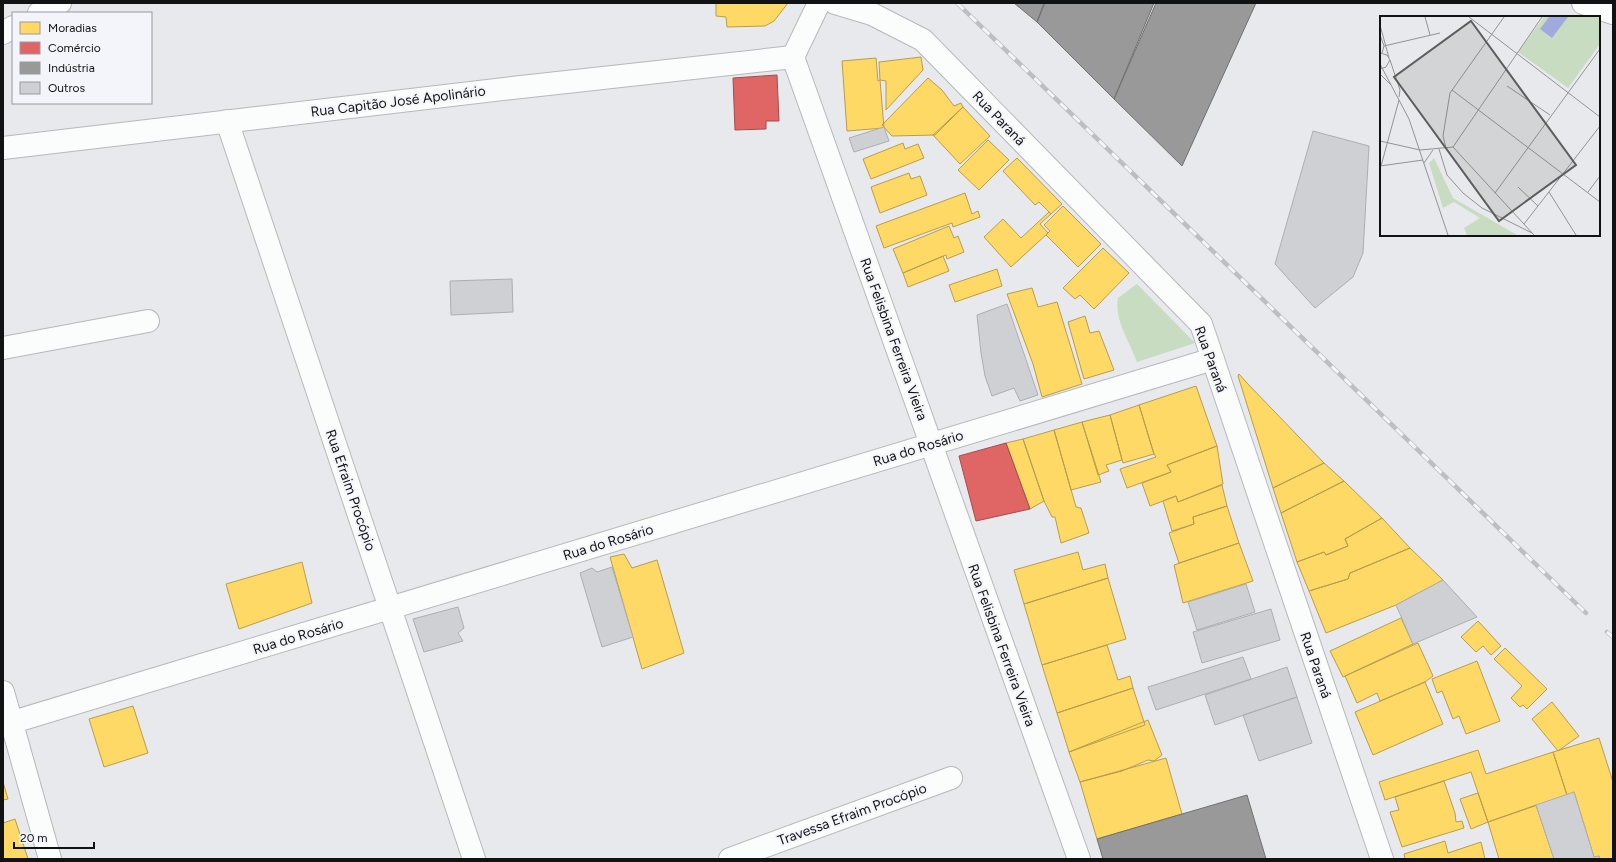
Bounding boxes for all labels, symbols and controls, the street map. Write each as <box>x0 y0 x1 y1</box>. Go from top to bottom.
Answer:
legend <box>12 12 152 104</box>
inset map <box>1380 16 1600 236</box>
text: Moradias <box>48 21 97 35</box>
text: Comércio <box>48 41 101 55</box>
text: Indústria <box>48 61 95 75</box>
text: Outros <box>48 81 86 95</box>
street label: Rua Capitão José Apolinário <box>310 82 486 121</box>
street label: Rua Paraná <box>969 88 1029 149</box>
street label: Rua Felisbina Ferreira Vieira <box>856 256 931 423</box>
street label: Rua Paraná <box>1191 324 1230 395</box>
street label: Rua Efraim Procópio <box>322 427 379 553</box>
street label: Rua do Rosário <box>871 427 965 470</box>
street label: Rua do Rosário <box>561 521 655 564</box>
street label: Rua Felisbina Ferreira Vieira <box>964 562 1039 729</box>
street label: Rua do Rosário <box>251 615 345 658</box>
street label: Rua Paraná <box>1296 630 1335 701</box>
street label: Travessa Efraim Procópio <box>775 780 929 849</box>
scale bar <box>14 824 94 850</box>
text: 20 m <box>20 831 48 845</box>

